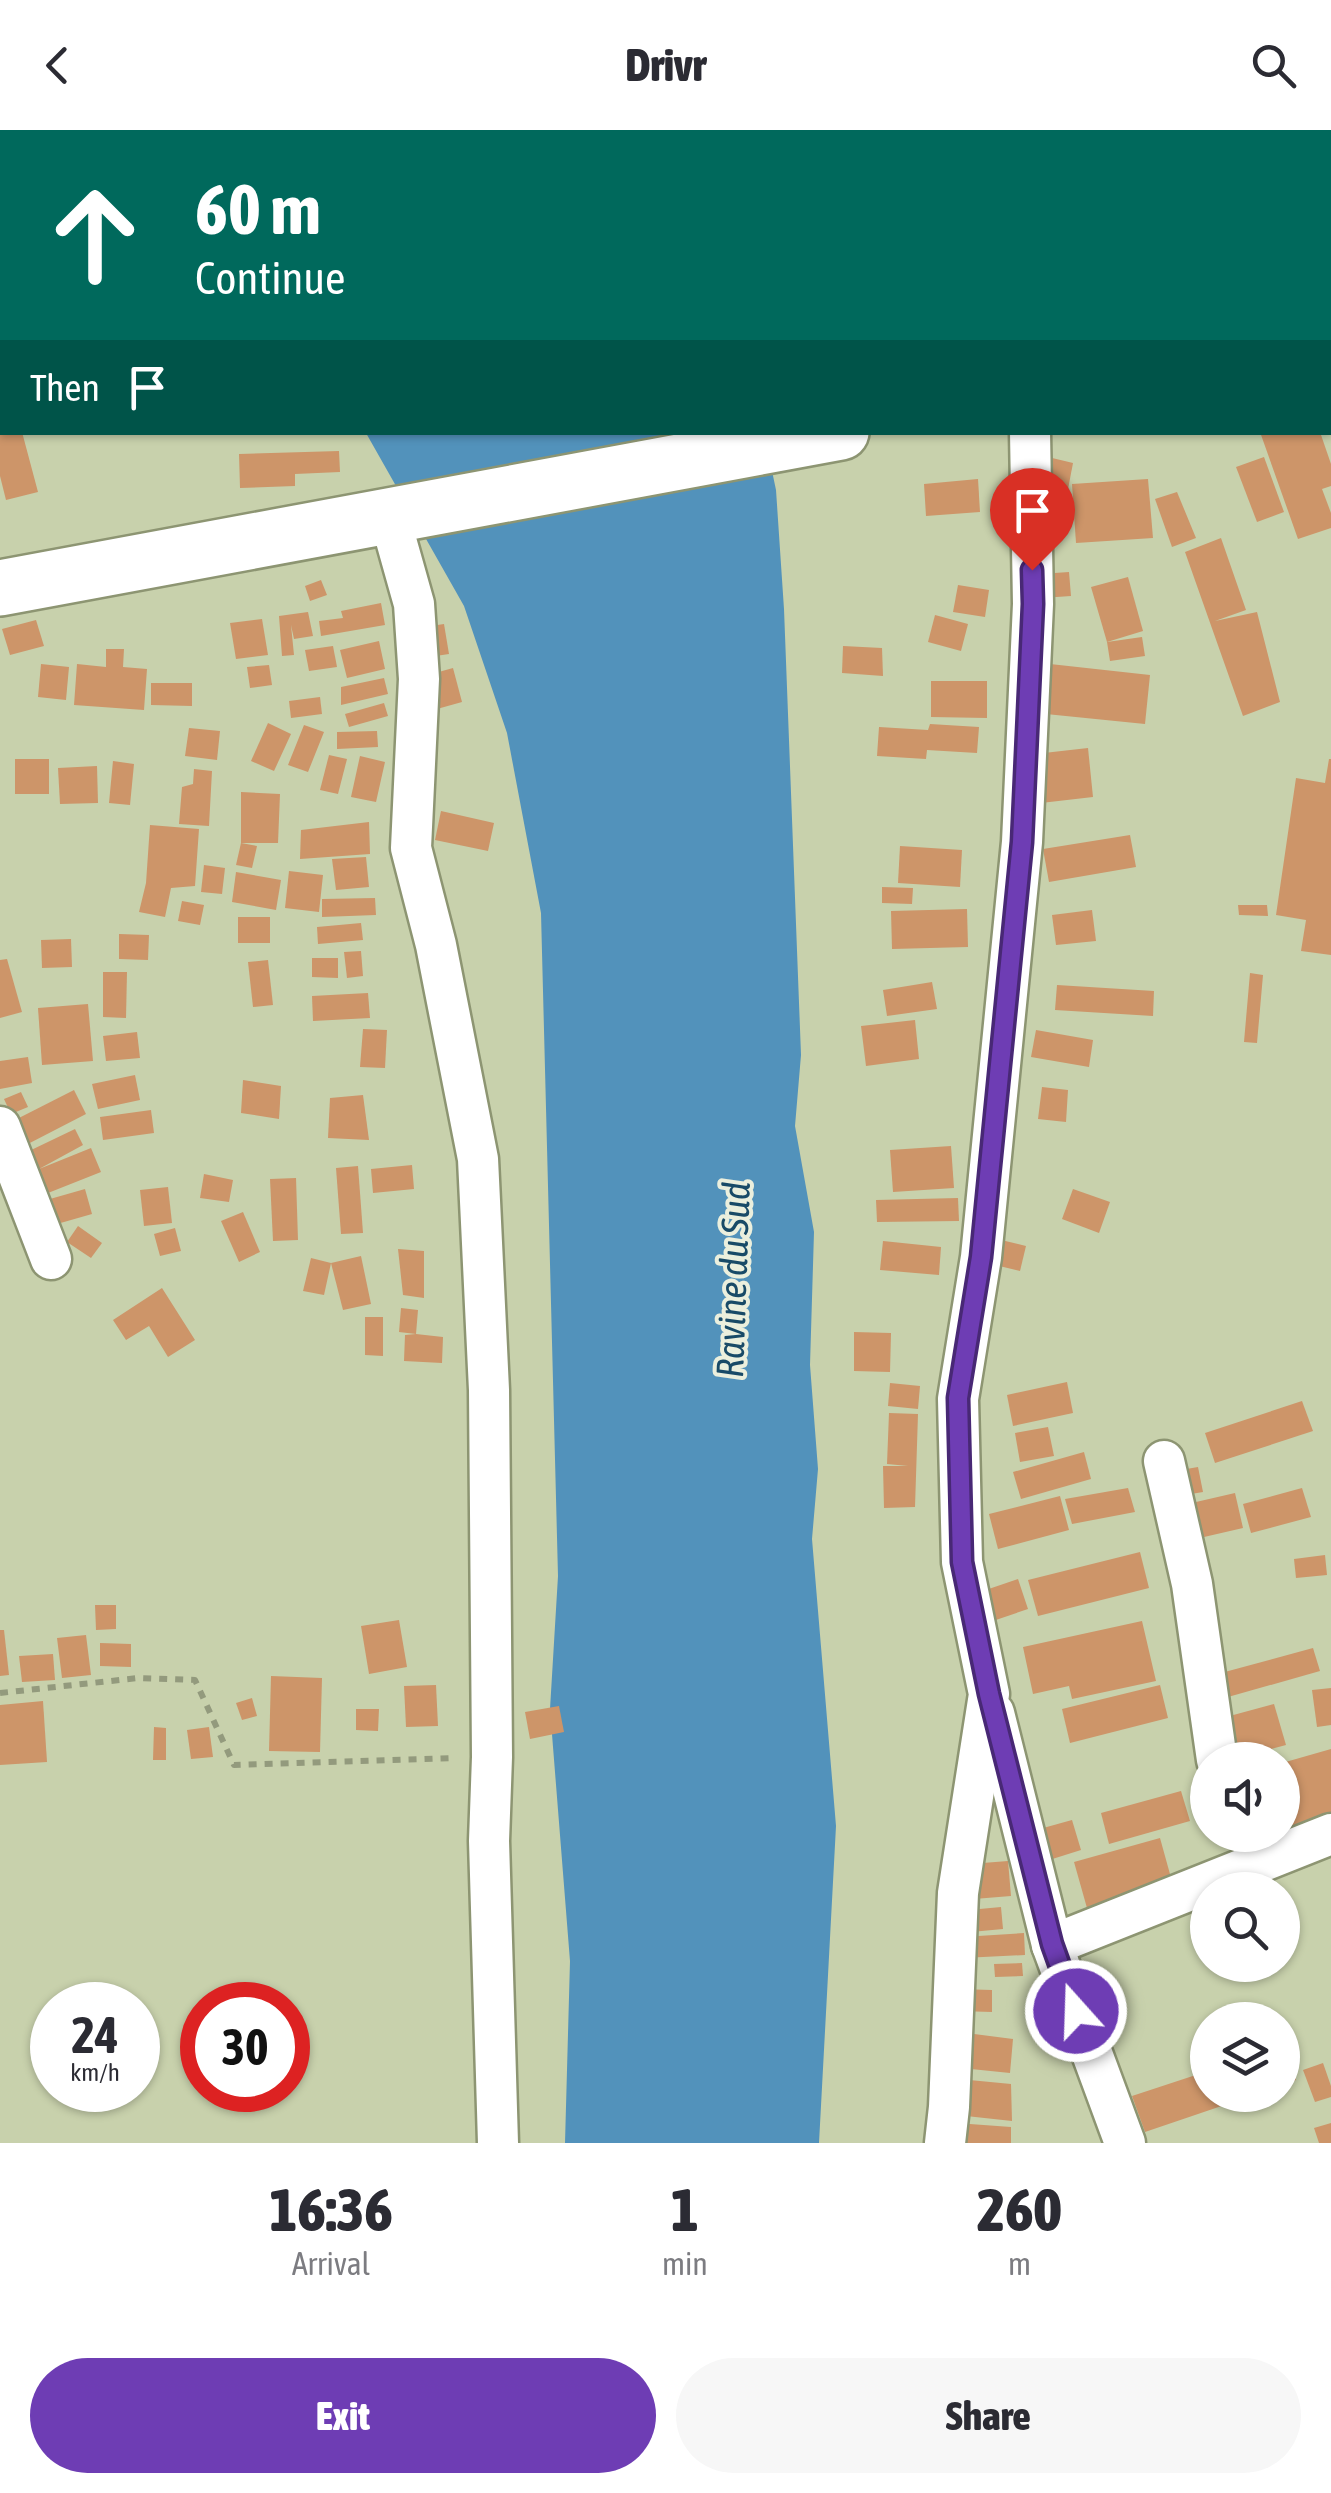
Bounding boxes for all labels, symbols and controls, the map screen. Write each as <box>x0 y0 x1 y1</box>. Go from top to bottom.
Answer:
icon: back <box>30 38 85 93</box>
icon: search <box>1246 38 1301 93</box>
text: Drivr <box>625 39 706 91</box>
text: 60 m <box>195 169 321 249</box>
icon: ahead <box>30 170 160 300</box>
text: Continue <box>195 252 346 304</box>
icon: arrive <box>120 360 175 415</box>
text: Then <box>30 366 100 409</box>
pin <box>990 468 1075 571</box>
icon: arrive <box>1005 483 1060 538</box>
water label: Ravine du Sud <box>708 1181 758 1379</box>
map controls <box>1190 1742 1300 2112</box>
button: sound <box>1190 1742 1300 1852</box>
button: search <box>1190 1872 1300 1982</box>
position arrow <box>1024 1959 1128 2063</box>
speed limit sign: 30 <box>180 1982 310 2112</box>
button: layers <box>1190 2002 1300 2112</box>
text: 24 <box>71 2006 118 2064</box>
text: km/h <box>70 2058 120 2086</box>
text: 16:36 <box>269 2175 393 2244</box>
text: 1 <box>671 2175 699 2244</box>
text: 260 <box>977 2175 1062 2244</box>
text: Arrival <box>292 2245 370 2282</box>
text: min <box>662 2245 708 2282</box>
text: m <box>1008 2245 1031 2282</box>
button: Exit <box>30 2358 656 2473</box>
button: Share <box>676 2358 1301 2473</box>

